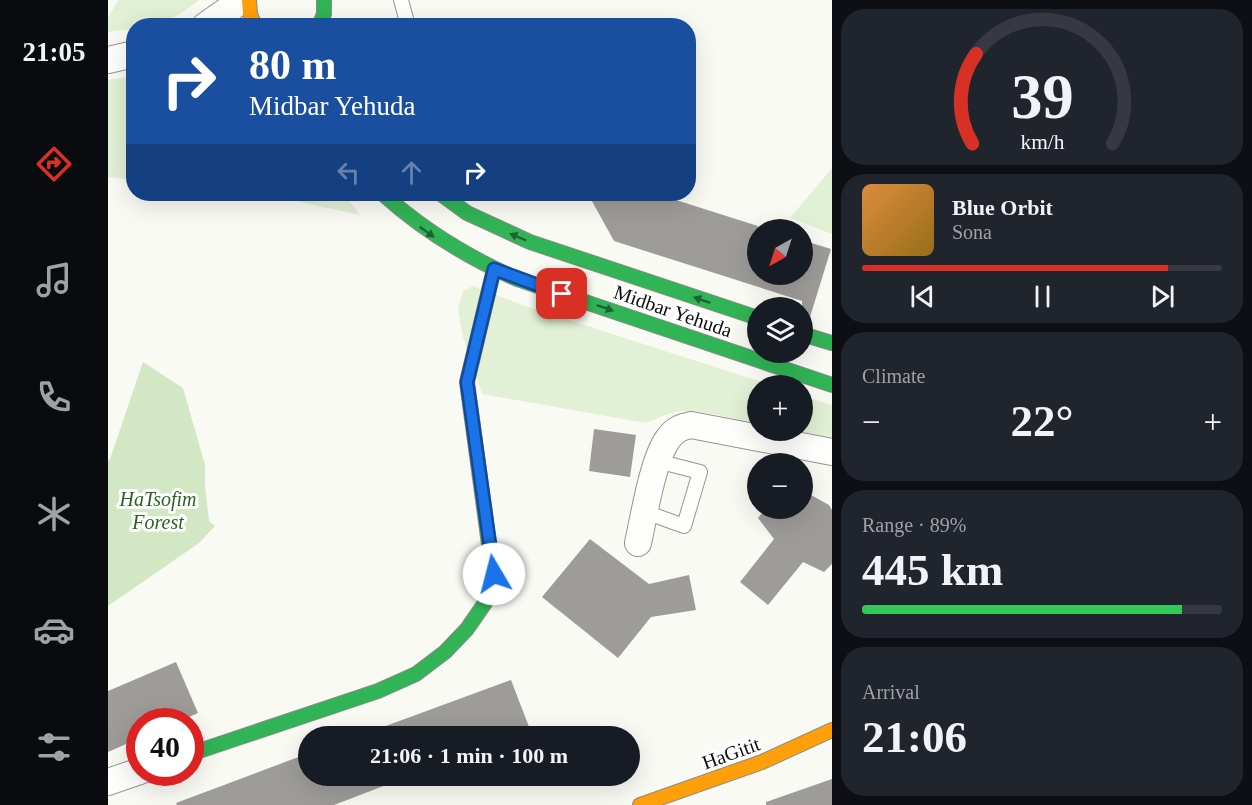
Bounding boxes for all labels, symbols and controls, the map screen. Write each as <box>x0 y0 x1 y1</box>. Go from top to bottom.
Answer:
text: 21:05 <box>23 37 86 67</box>
icon: right <box>150 42 228 120</box>
text: 80 m <box>249 42 337 88</box>
text: 39 <box>1011 62 1073 131</box>
text: Midbar Yehuda <box>249 91 416 121</box>
text: km/h <box>1020 130 1064 154</box>
icon: directions <box>33 143 75 185</box>
icon: left <box>332 156 365 189</box>
icon: ahead <box>395 156 428 189</box>
icon: right <box>458 156 491 189</box>
text: Blue Orbit <box>952 195 1053 220</box>
north arrow <box>747 219 813 285</box>
map controls <box>747 219 813 519</box>
text: Sona <box>952 221 992 243</box>
one-way arrow <box>419 225 434 237</box>
one-way arrow <box>508 232 526 242</box>
icon: music <box>33 259 75 301</box>
pin <box>536 268 587 319</box>
icon: arrive <box>545 277 578 310</box>
icon: previous <box>906 280 939 313</box>
icon: pause <box>1026 280 1059 313</box>
icon: next <box>1146 280 1179 313</box>
street label: Midbar Yehuda <box>611 281 735 342</box>
one-way arrow <box>693 295 711 304</box>
button: layers <box>747 297 813 363</box>
one-way arrow <box>596 304 614 314</box>
text: Climate <box>862 365 925 387</box>
button: + <box>747 375 813 441</box>
icon: phone <box>33 376 75 418</box>
text: 22° <box>1011 396 1074 446</box>
text: − <box>862 404 881 440</box>
text: + <box>1203 404 1222 440</box>
button: − <box>747 453 813 519</box>
park label: HaTsofim Forest <box>118 488 197 533</box>
icon: climate <box>33 493 75 535</box>
text: Range · 89% <box>862 514 966 536</box>
position arrow <box>462 542 526 606</box>
text: 445 km <box>862 545 1003 595</box>
icon: car <box>33 609 75 651</box>
text: Arrival <box>862 681 920 703</box>
speed limit sign: 40 <box>126 708 204 786</box>
text: 21:06 <box>862 712 967 762</box>
icon: filters <box>33 726 75 768</box>
street label: HaGitit <box>699 732 763 774</box>
text: 21:06 · 1 min · 100 m <box>370 743 568 768</box>

